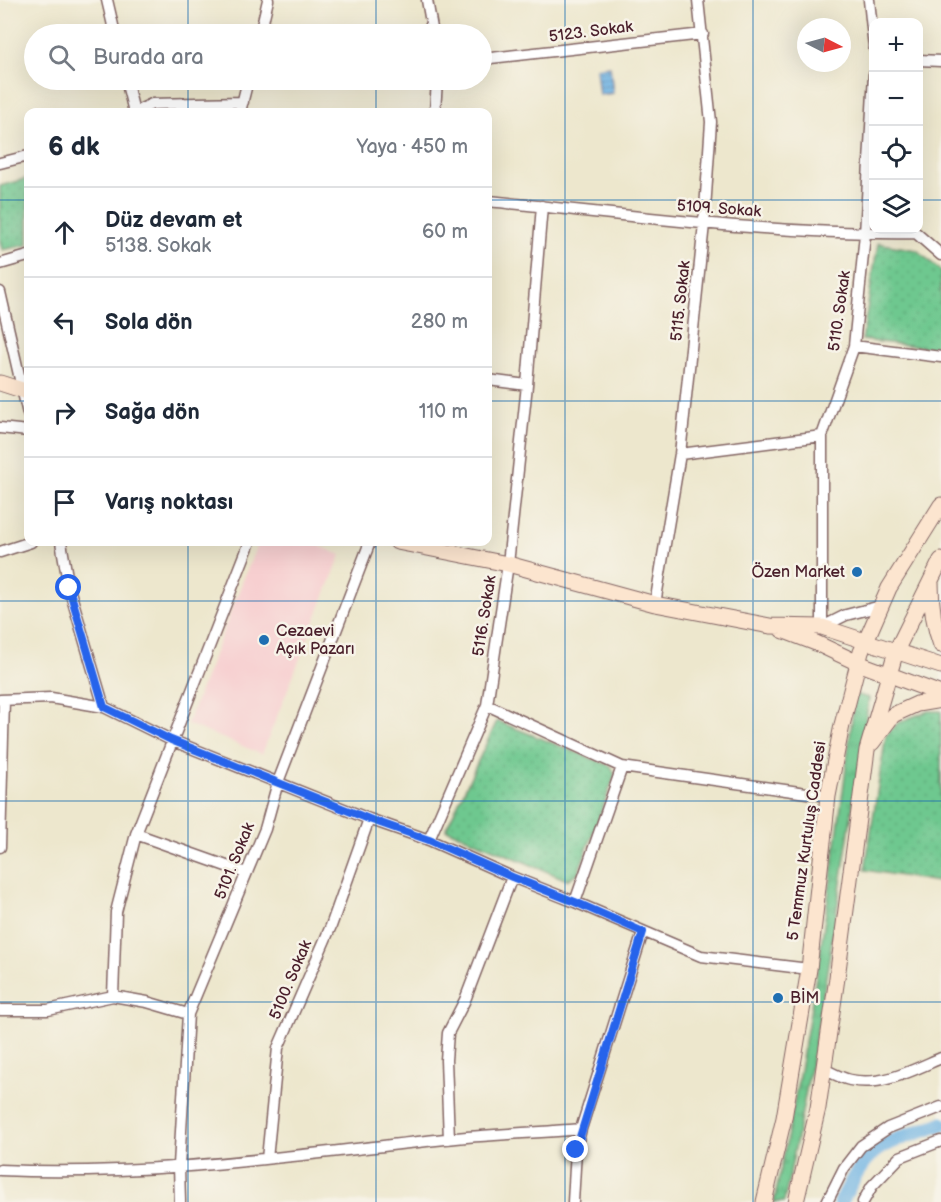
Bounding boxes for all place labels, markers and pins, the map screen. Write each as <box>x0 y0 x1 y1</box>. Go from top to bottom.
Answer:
place label: Özen Market <box>752 561 845 582</box>
marker: Özen Market <box>850 565 864 579</box>
place label: Cezaevi Açık Pazarı <box>276 622 354 659</box>
marker: Cezaevi Açık Pazarı <box>257 633 271 647</box>
place label: BİM <box>790 987 819 1008</box>
marker: BİM <box>771 991 785 1005</box>

